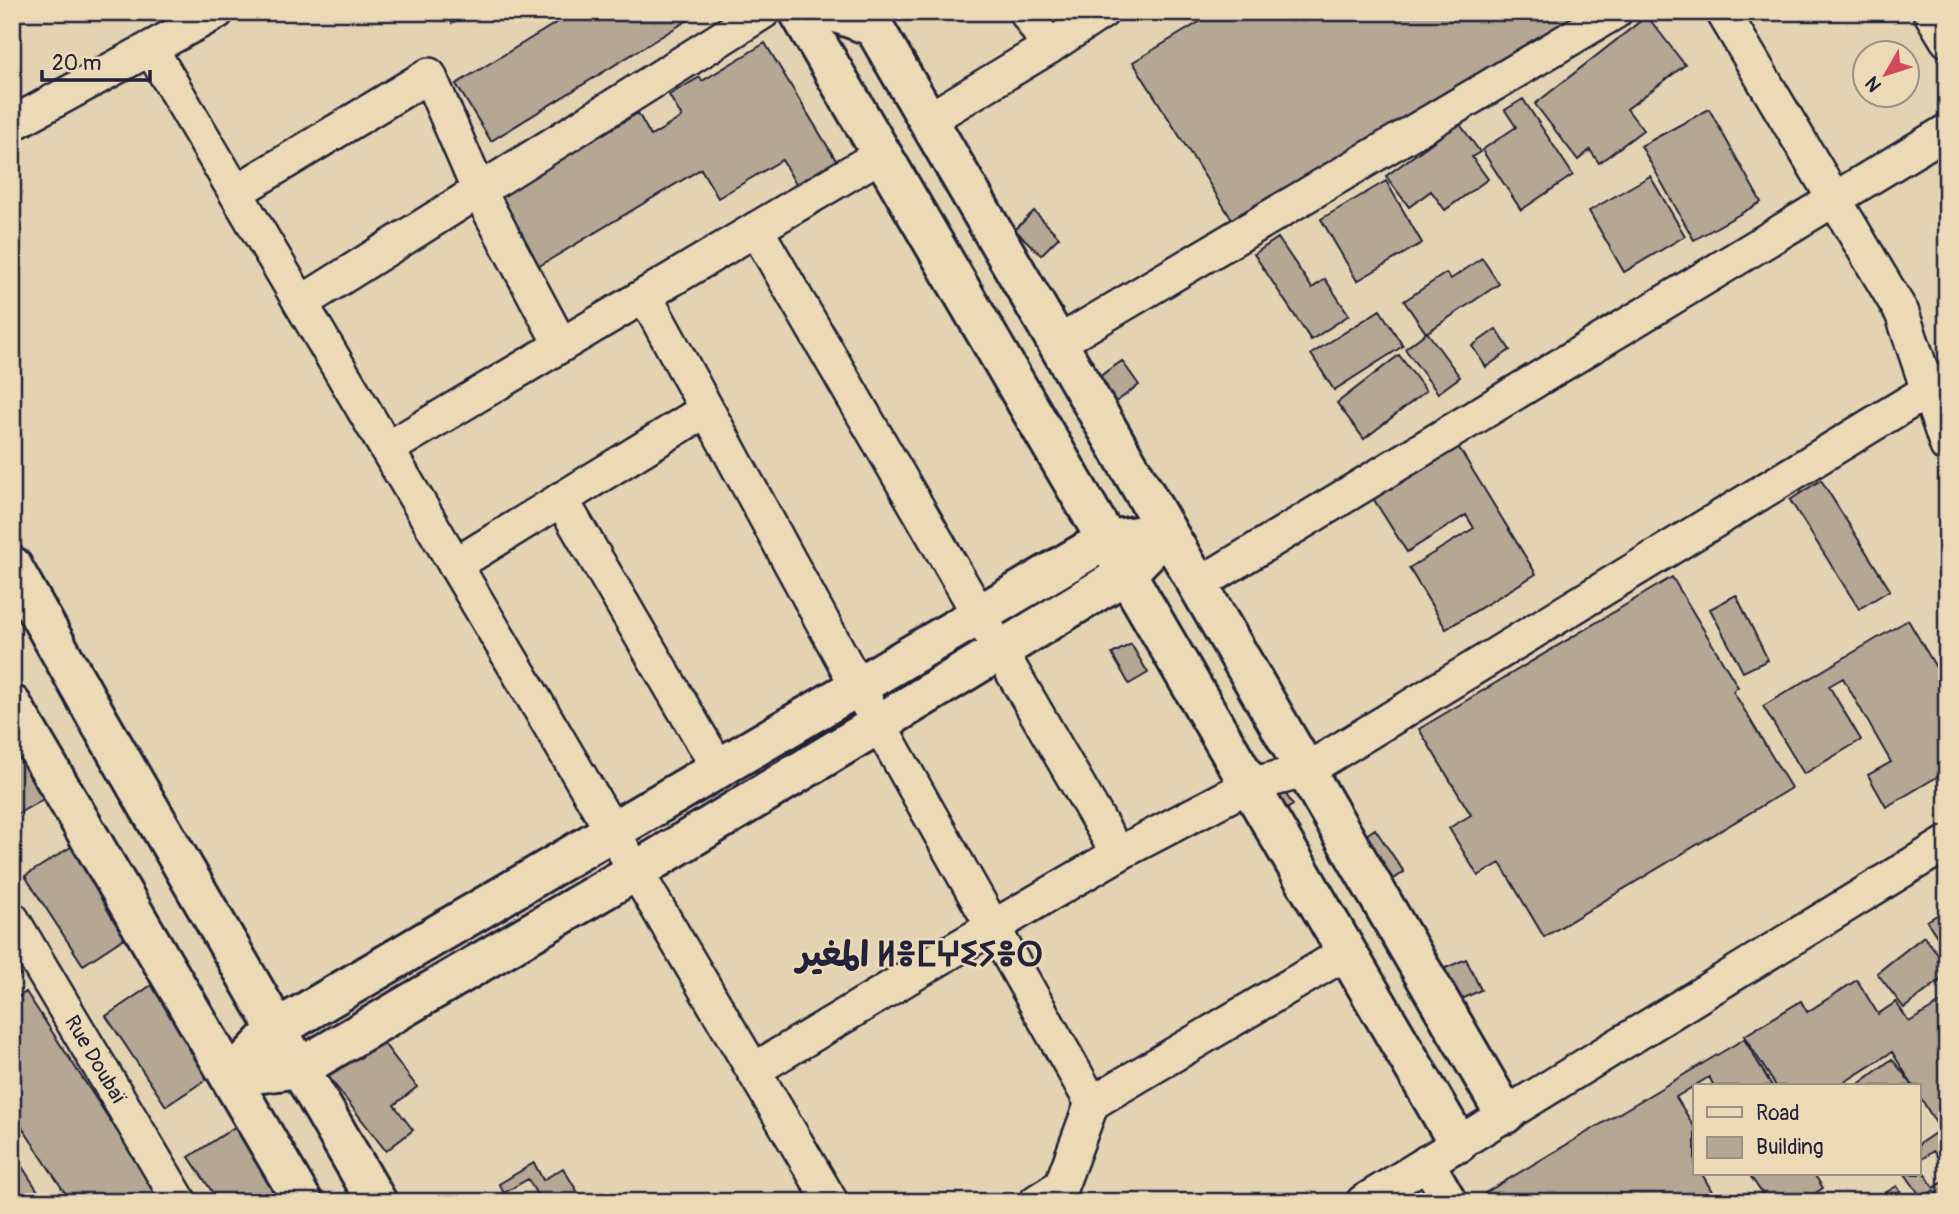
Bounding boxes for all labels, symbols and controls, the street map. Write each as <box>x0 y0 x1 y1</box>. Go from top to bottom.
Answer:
scale bar <box>42 38 150 82</box>
north arrow <box>1850 38 1920 108</box>
text: 20 m <box>52 50 101 77</box>
text: N <box>1860 71 1887 97</box>
district label: المغير ⵍⴻⵎⵖⵉⵢⴻⵔ <box>794 933 1043 977</box>
street label: Rue Doubaï <box>58 1011 132 1110</box>
legend <box>1693 1084 1920 1176</box>
text: Road <box>1756 1100 1800 1127</box>
text: Building <box>1756 1134 1823 1161</box>

